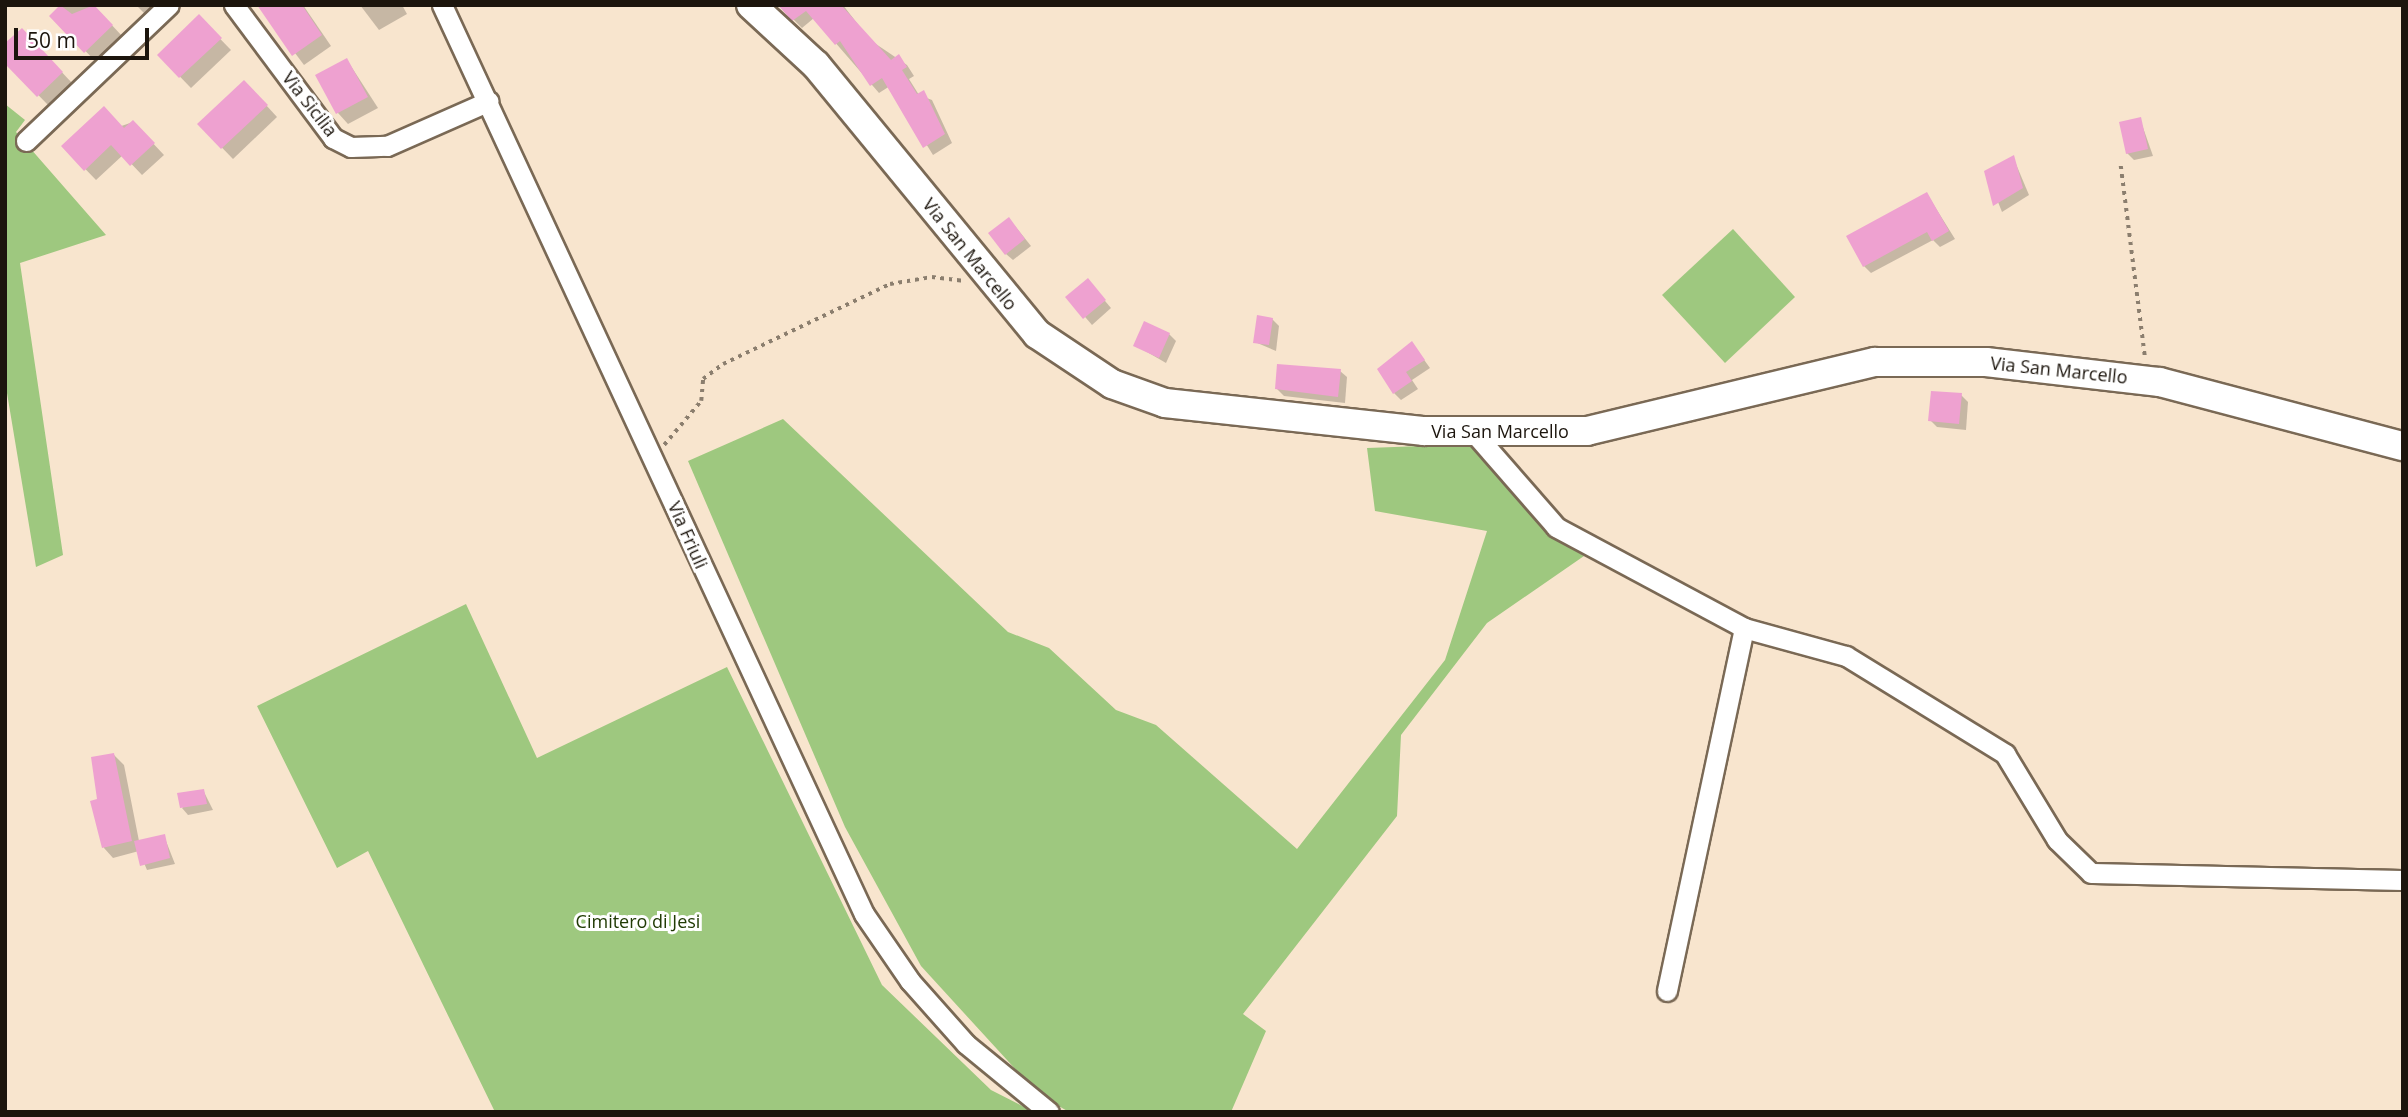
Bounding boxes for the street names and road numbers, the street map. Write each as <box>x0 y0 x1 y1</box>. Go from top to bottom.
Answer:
street label: Via Sicilia <box>278 67 342 141</box>
street label: Via San Marcello <box>918 194 1022 314</box>
street label: Via San Marcello <box>1989 352 2129 388</box>
street label: Via San Marcello <box>1431 420 1569 442</box>
street label: Via Friuli <box>664 498 712 572</box>

